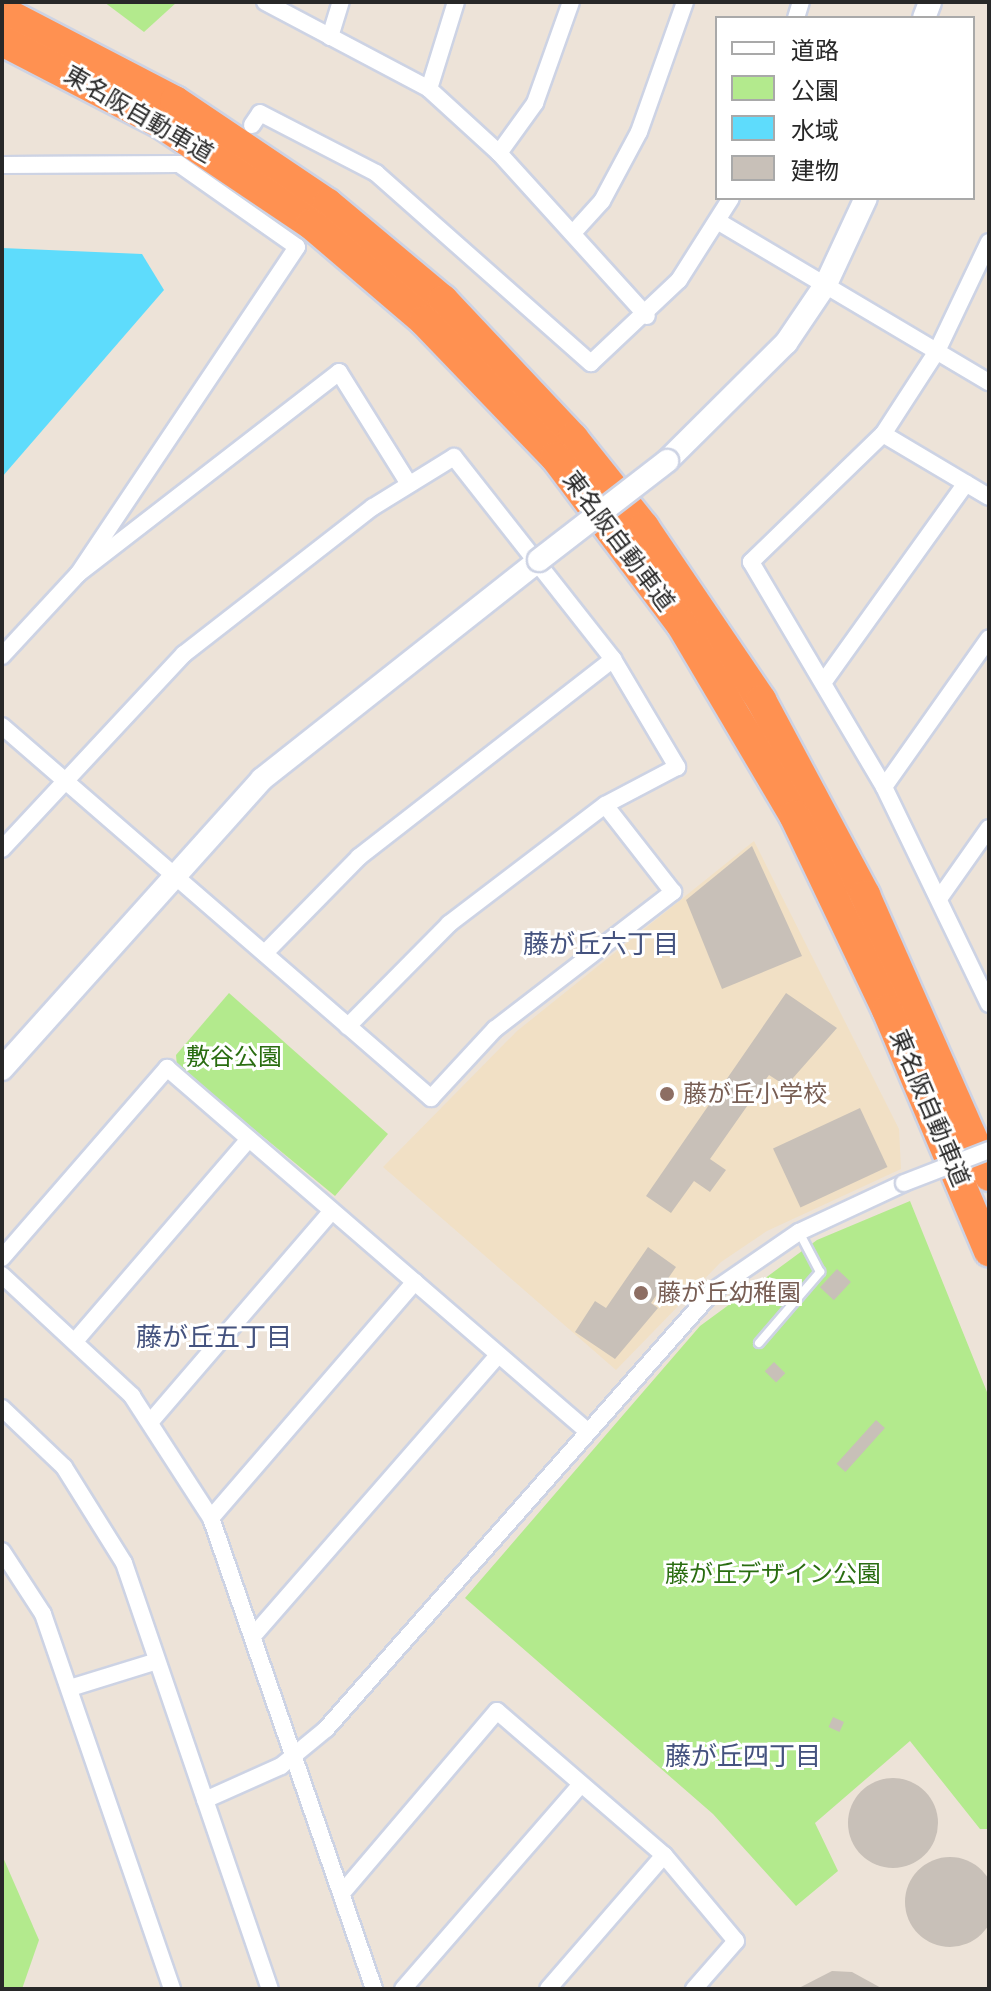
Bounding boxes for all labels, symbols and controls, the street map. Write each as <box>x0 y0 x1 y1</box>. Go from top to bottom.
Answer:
legend <box>715 16 975 200</box>
text: 道路 <box>791 37 839 64</box>
street label: 東名阪自動車道 <box>59 60 219 168</box>
text: 公園 <box>791 77 839 104</box>
text: 水域 <box>791 117 839 144</box>
text: 建物 <box>791 157 839 184</box>
street label: 東名阪自動車道 <box>557 465 681 617</box>
district label: 藤が丘六丁目 <box>523 929 679 961</box>
street label: 東名阪自動車道 <box>884 1025 976 1191</box>
park label: 敷谷公園 <box>186 1043 282 1071</box>
place label: 藤が丘小学校 <box>683 1080 827 1108</box>
marker: 藤が丘小学校 <box>658 1085 676 1103</box>
place label: 藤が丘幼稚園 <box>657 1279 801 1307</box>
marker: 藤が丘幼稚園 <box>632 1284 650 1302</box>
district label: 藤が丘五丁目 <box>136 1322 292 1354</box>
park label: 藤が丘デザイン公園 <box>665 1560 881 1588</box>
district label: 藤が丘四丁目 <box>665 1741 821 1773</box>

